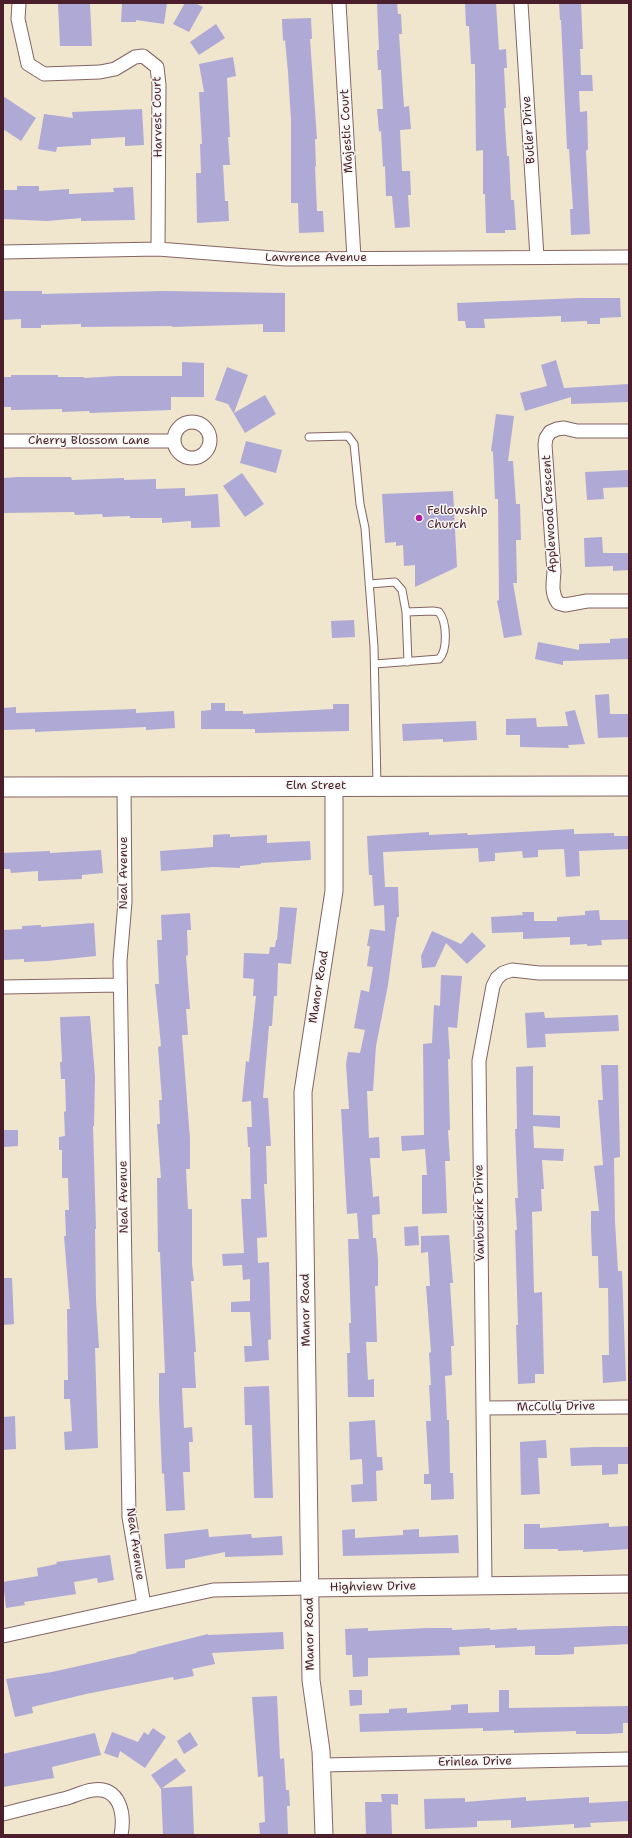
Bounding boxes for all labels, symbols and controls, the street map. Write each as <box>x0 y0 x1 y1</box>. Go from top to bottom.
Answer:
street label: Harvest Court <box>150 76 166 158</box>
street label: Majestic Court <box>338 88 356 174</box>
street label: Butler Drive <box>519 95 539 165</box>
street label: Lawrence Avenue <box>265 251 367 265</box>
street label: Cherry Blossom Lane <box>28 434 150 448</box>
street label: Applewood Crescent <box>540 455 560 573</box>
place label: Fellowship Church <box>427 504 487 532</box>
marker: Fellowship Church <box>414 513 424 523</box>
street label: Elm Street <box>286 779 346 793</box>
street label: Neal Avenue <box>117 836 131 910</box>
street label: Manor Road <box>306 950 332 1024</box>
street label: Neal Avenue <box>116 1160 132 1234</box>
street label: Vanbuskirk Drive <box>472 1164 488 1262</box>
street label: Manor Road <box>298 1273 314 1347</box>
street label: McCully Drive <box>517 1399 595 1415</box>
street label: Neal Avenue <box>123 1507 147 1581</box>
street label: Highview Drive <box>330 1579 416 1595</box>
street label: Manor Road <box>302 1597 318 1671</box>
street label: Erinlea Drive <box>438 1754 512 1770</box>

